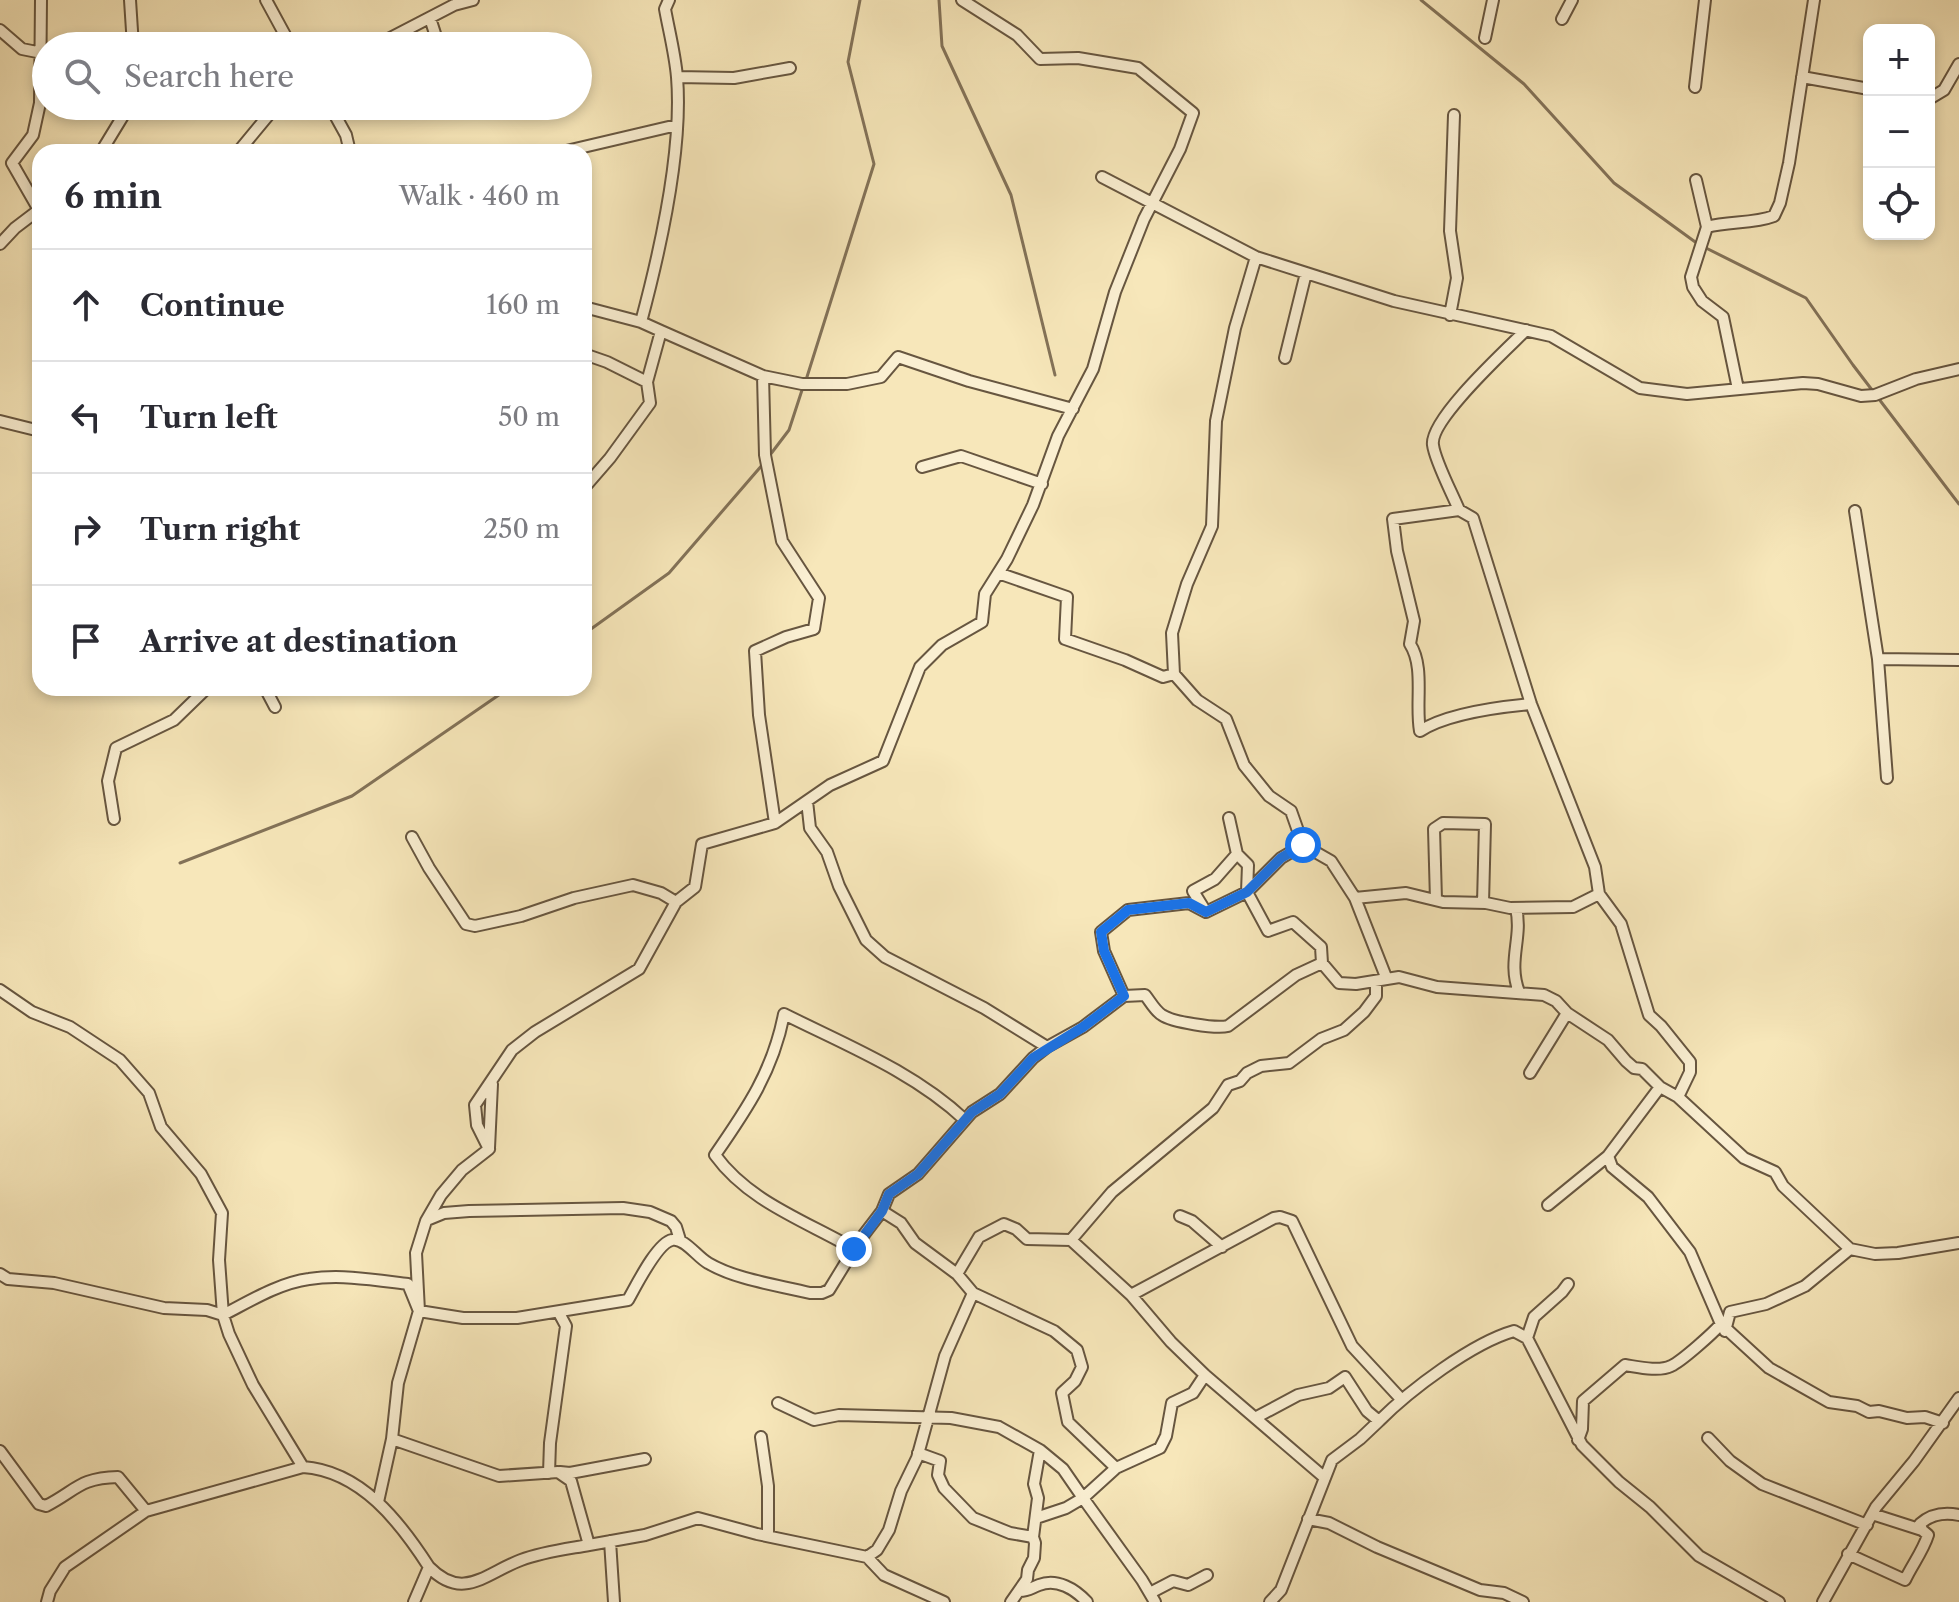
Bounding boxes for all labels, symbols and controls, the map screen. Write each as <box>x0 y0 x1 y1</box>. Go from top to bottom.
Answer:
map controls <box>1863 24 1935 240</box>
button: + <box>1863 24 1935 96</box>
search box <box>32 32 592 120</box>
icon: search <box>60 54 104 98</box>
text: Search here <box>124 58 294 95</box>
button: − <box>1863 96 1935 168</box>
button: locate <box>1863 168 1935 240</box>
text: 6 min <box>64 175 162 217</box>
text: Walk · 460 m <box>399 180 560 212</box>
icon: ahead <box>64 283 108 327</box>
text: Continue <box>140 287 285 324</box>
text: 160 m <box>486 289 560 321</box>
icon: left <box>64 395 108 439</box>
text: Turn left <box>140 399 277 436</box>
text: 50 m <box>498 401 560 433</box>
icon: right <box>64 507 108 551</box>
text: Turn right <box>140 511 300 548</box>
text: 250 m <box>483 513 560 545</box>
icon: arrive <box>64 619 108 663</box>
text: Arrive at destination <box>140 623 458 660</box>
route start <box>1285 827 1321 863</box>
route end <box>836 1231 872 1267</box>

